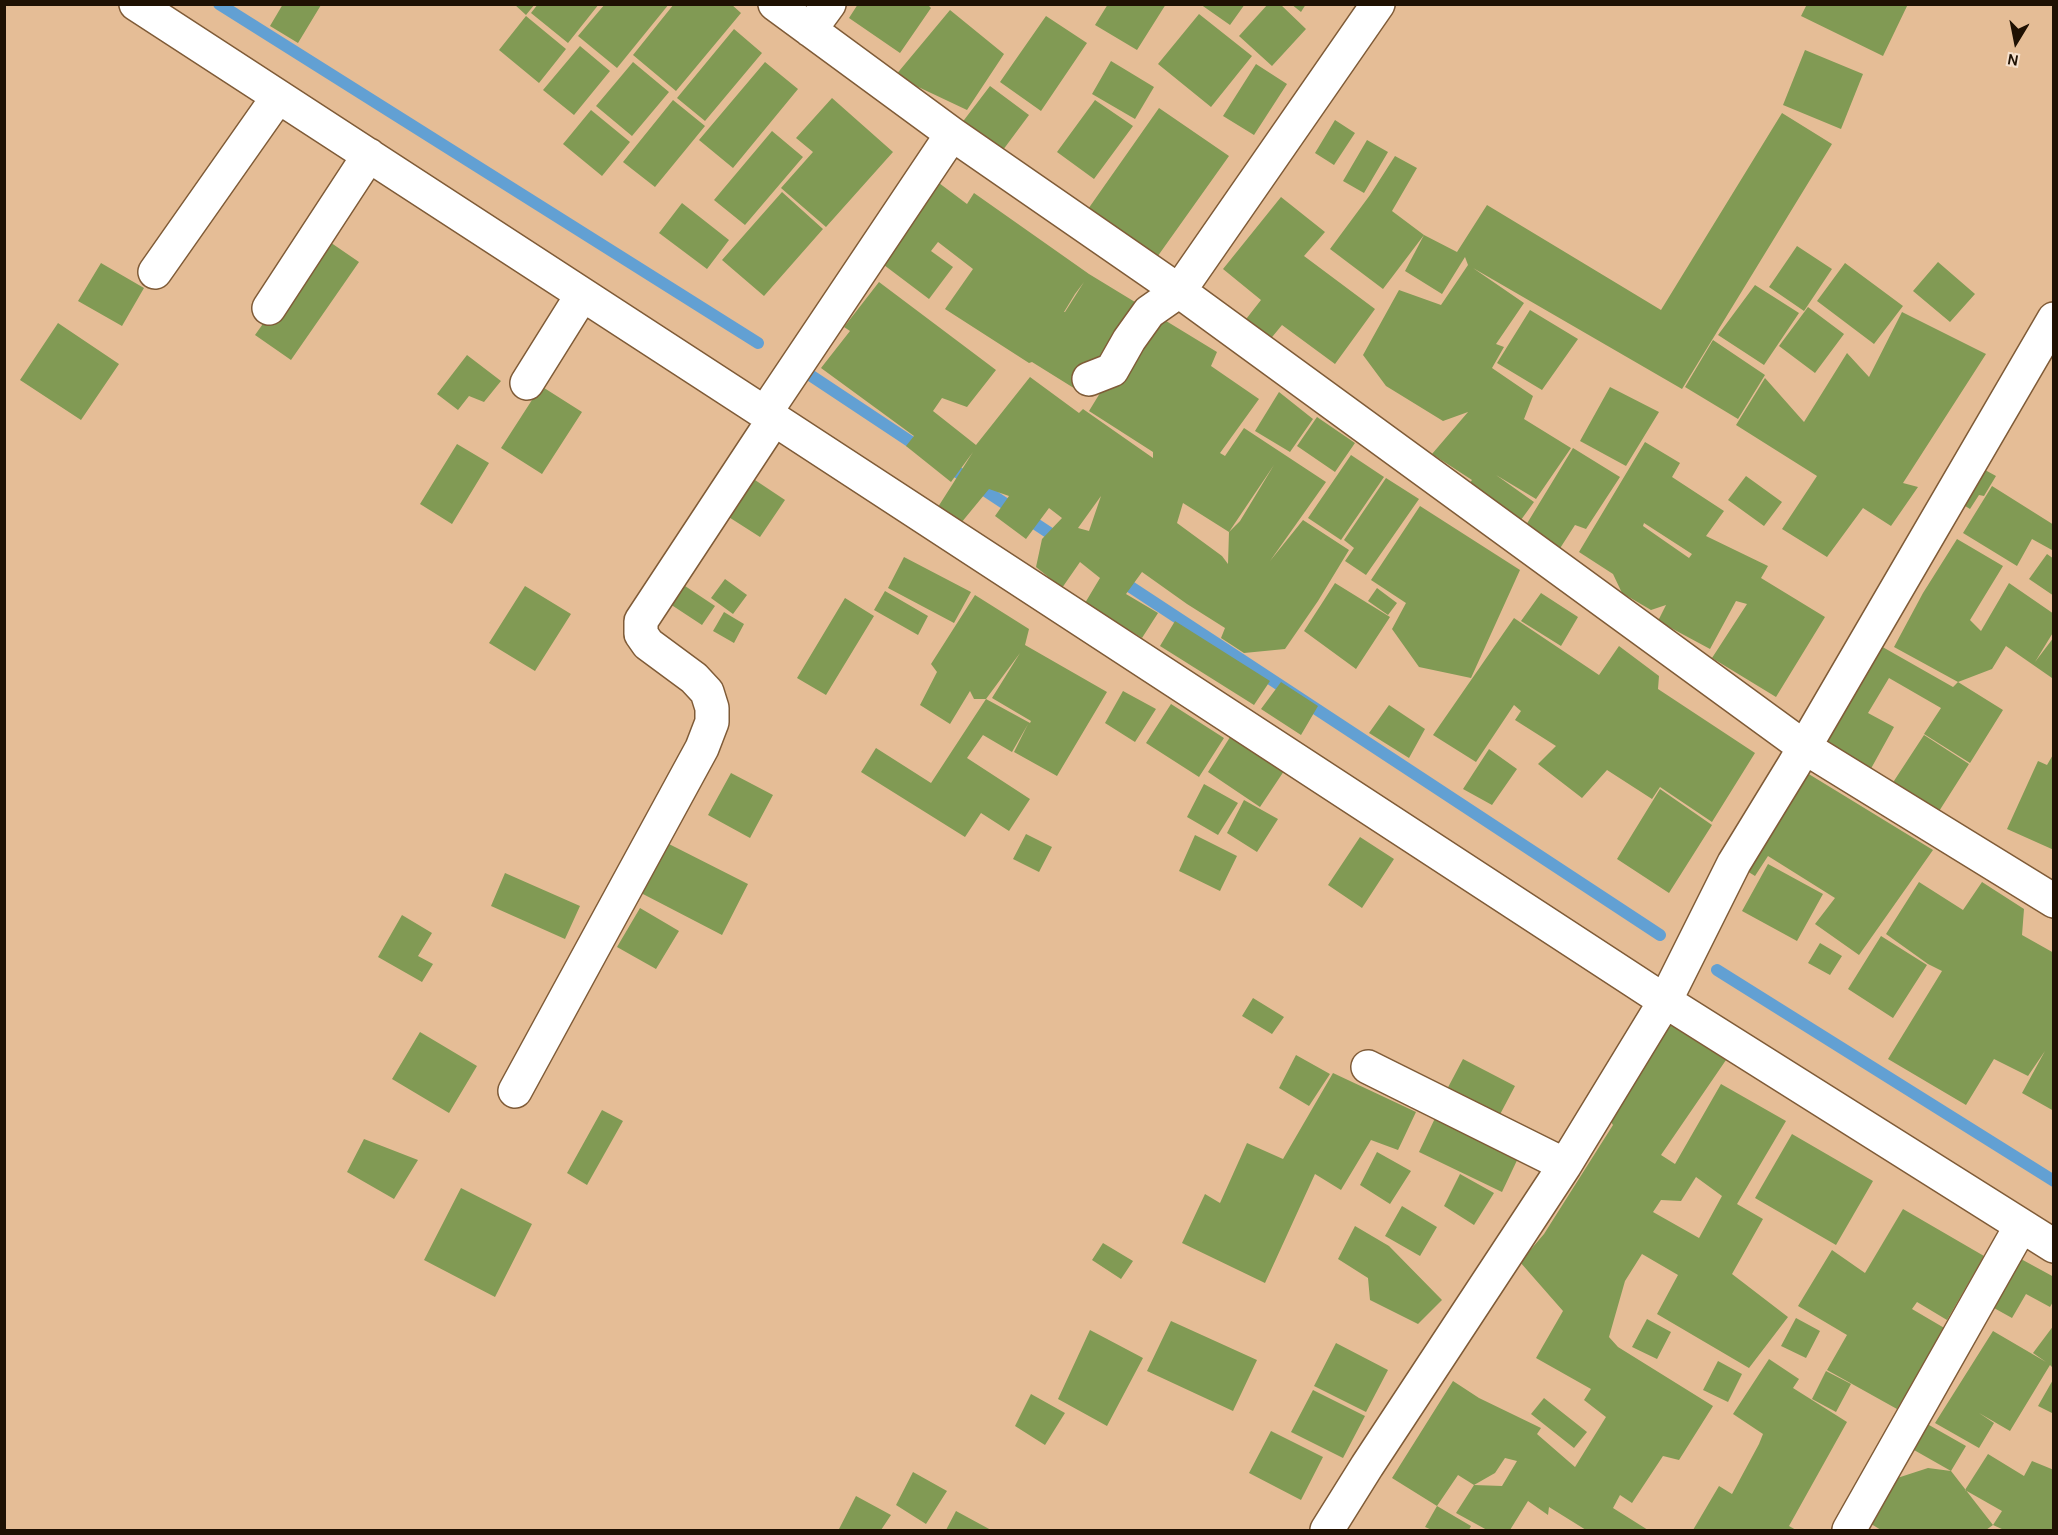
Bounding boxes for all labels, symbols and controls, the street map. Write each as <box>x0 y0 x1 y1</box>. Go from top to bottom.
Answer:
north arrow <box>1986 12 2046 72</box>
text: N <box>2005 50 2020 71</box>

